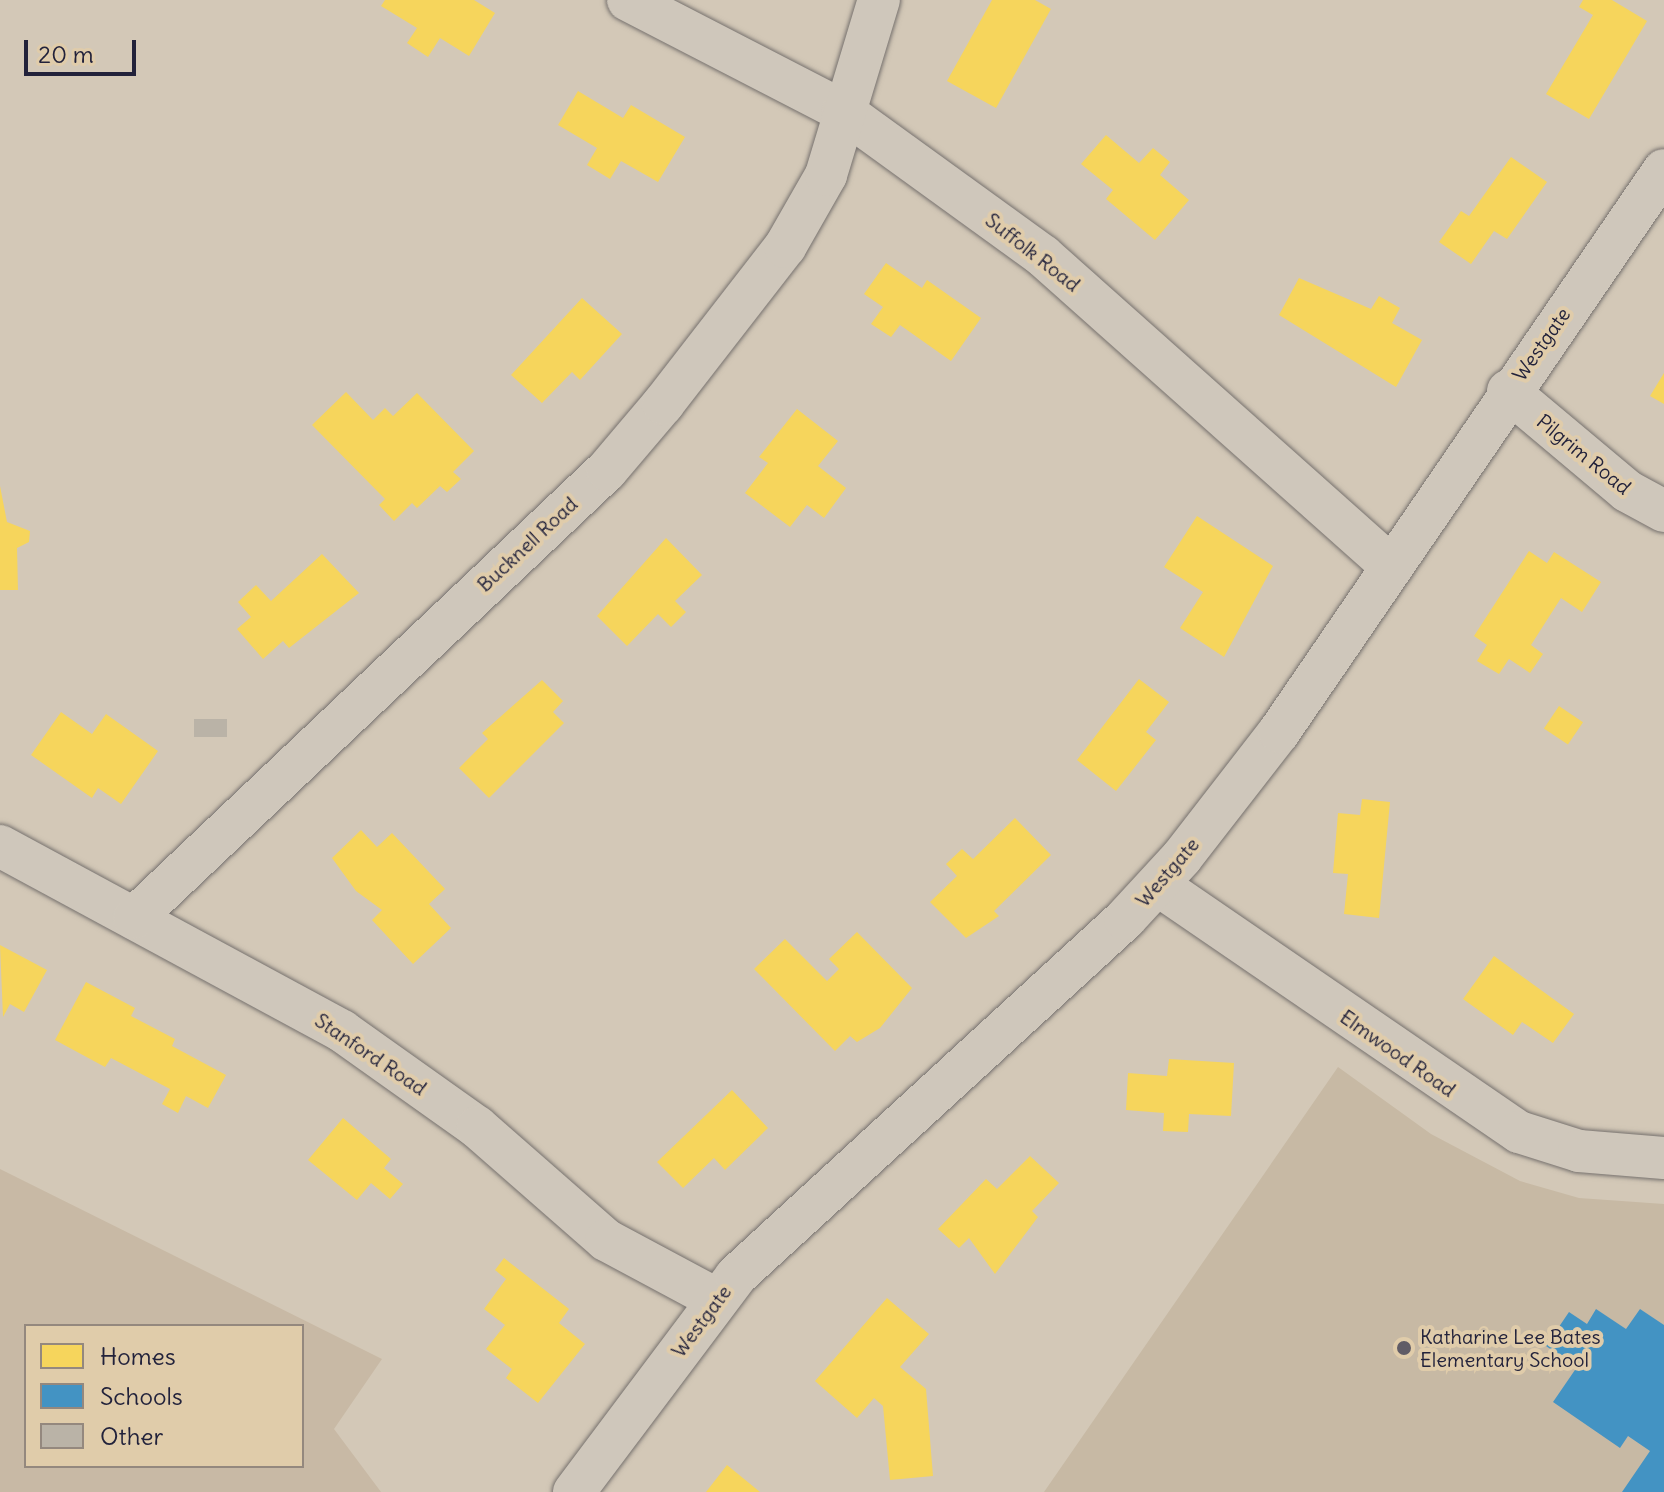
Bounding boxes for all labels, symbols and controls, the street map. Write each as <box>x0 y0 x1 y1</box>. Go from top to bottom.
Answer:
scale bar <box>28 24 140 74</box>
text: 20 m <box>38 39 94 69</box>
street label: Suffolk Road <box>981 208 1085 296</box>
street label: Westgate <box>1507 303 1575 385</box>
street label: Pilgrim Road <box>1532 409 1636 499</box>
street label: Bucknell Road <box>472 492 582 596</box>
street label: Westgate <box>1130 832 1204 912</box>
street label: Elmwood Road <box>1336 1004 1460 1102</box>
street label: Stanford Road <box>311 1008 431 1100</box>
street label: Westgate <box>666 1280 736 1362</box>
legend <box>24 1324 304 1468</box>
place label: Katharine Lee Bates Elementary School <box>1420 1324 1601 1371</box>
marker: Katharine Lee Bates Elementary School <box>1395 1339 1413 1357</box>
text: Homes <box>100 1341 176 1371</box>
text: Schools <box>100 1381 183 1411</box>
text: Other <box>100 1421 163 1451</box>

